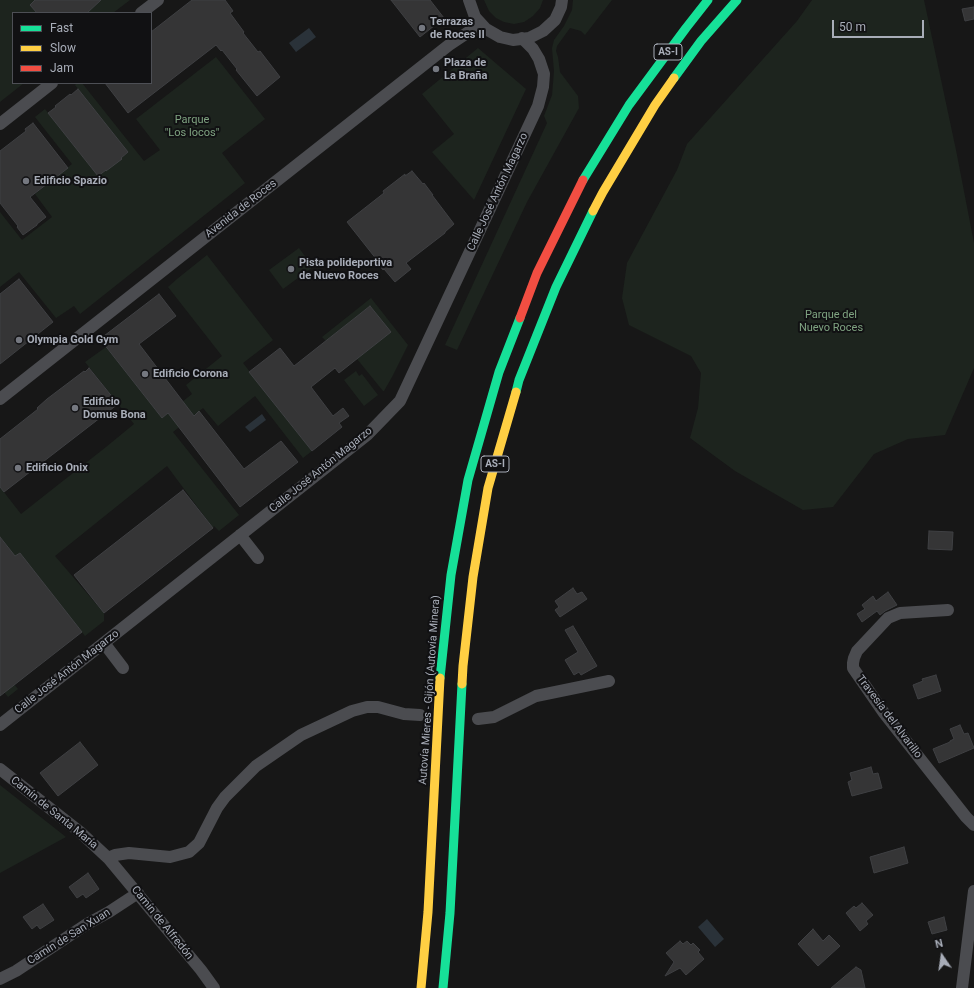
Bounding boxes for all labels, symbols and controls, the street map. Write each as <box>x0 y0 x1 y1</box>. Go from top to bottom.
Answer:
legend <box>12 12 152 84</box>
scale bar <box>834 12 926 38</box>
place label: Terrazas de Roces II <box>430 15 485 41</box>
text: 50 m <box>839 20 866 34</box>
text: Fast <box>50 21 73 35</box>
marker: Terrazas de Roces II <box>417 23 427 33</box>
text: Slow <box>50 41 76 55</box>
road number: AS-I <box>654 44 682 60</box>
place label: Plaza de La Braña <box>444 56 487 82</box>
text: Jam <box>50 61 74 75</box>
marker: Plaza de La Braña <box>431 64 441 74</box>
park label: Parque "Los locos" <box>165 113 219 139</box>
street label: Calle José Antón Magarzo <box>465 131 531 253</box>
place label: Edificio Spazio <box>34 174 107 188</box>
marker: Edificio Spazio <box>21 176 31 186</box>
street label: Avenida de Roces <box>203 177 279 241</box>
place label: Pista polideportiva de Nuevo Roces <box>299 256 392 282</box>
marker: Pista polideportiva de Nuevo Roces <box>286 264 296 274</box>
park label: Parque del Nuevo Roces <box>799 308 863 334</box>
place label: Olympia Gold Gym <box>27 333 118 347</box>
marker: Olympia Gold Gym <box>14 335 24 345</box>
place label: Edificio Corona <box>153 367 228 381</box>
marker: Edificio Corona <box>140 369 150 379</box>
place label: Edificio Domus Bona <box>83 395 146 421</box>
marker: Edificio Domus Bona <box>70 403 80 413</box>
street label: Calle José Antón Magarzo <box>267 424 375 516</box>
road number: AS-I <box>481 456 509 472</box>
place label: Edificio Onix <box>26 461 88 475</box>
marker: Edificio Onix <box>13 463 23 473</box>
street label: Autovía Mieres - Gijón (Autovía Minera) <box>417 595 443 785</box>
street label: Calle José Antón Magarzo <box>12 627 122 717</box>
street label: Travesía del Alvarillo <box>854 673 924 761</box>
street label: Camín de Santa María <box>8 774 100 852</box>
street label: Camín de Alfredón <box>128 884 196 962</box>
street label: Camín de San Xuan <box>25 906 113 968</box>
north arrow <box>922 936 962 976</box>
text: N <box>934 937 944 951</box>

